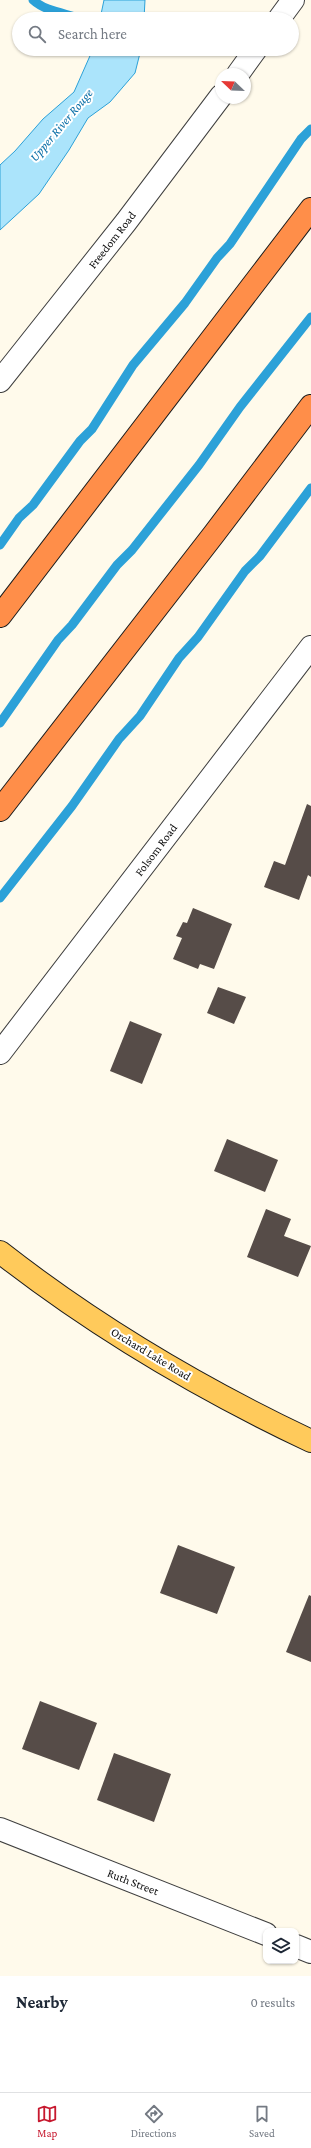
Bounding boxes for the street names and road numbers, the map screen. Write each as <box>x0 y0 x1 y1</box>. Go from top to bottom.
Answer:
street label: Freedom Road <box>85 208 139 271</box>
street label: Folsom Road <box>132 821 181 879</box>
street label: Orchard Lake Road <box>109 1325 194 1384</box>
street label: Ruth Street <box>105 1866 162 1899</box>

